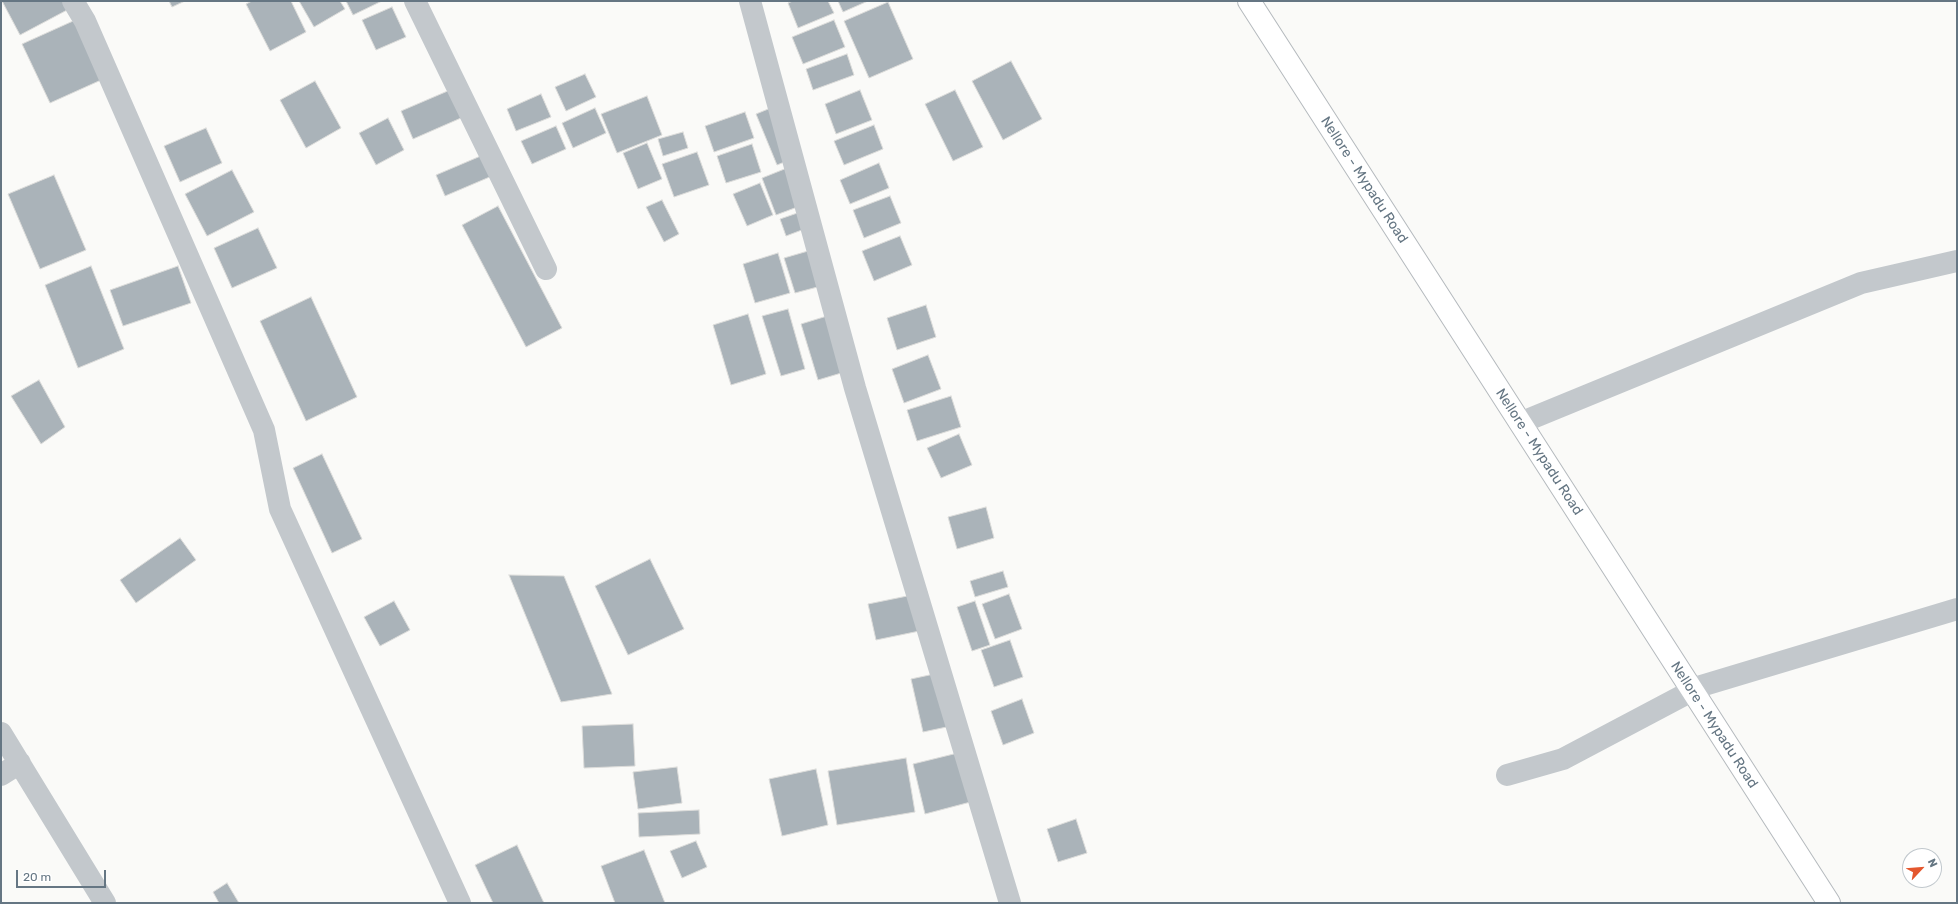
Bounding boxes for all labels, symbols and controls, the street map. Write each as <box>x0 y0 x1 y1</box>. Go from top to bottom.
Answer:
street label: Nellore - Mypadu Road <box>1317 114 1411 246</box>
street label: Nellore - Mypadu Road <box>1492 386 1586 518</box>
street label: Nellore - Mypadu Road <box>1667 659 1761 791</box>
north arrow <box>1902 848 1942 888</box>
text: N <box>1925 857 1940 869</box>
scale bar <box>18 862 108 888</box>
text: 20 m <box>23 870 51 884</box>

